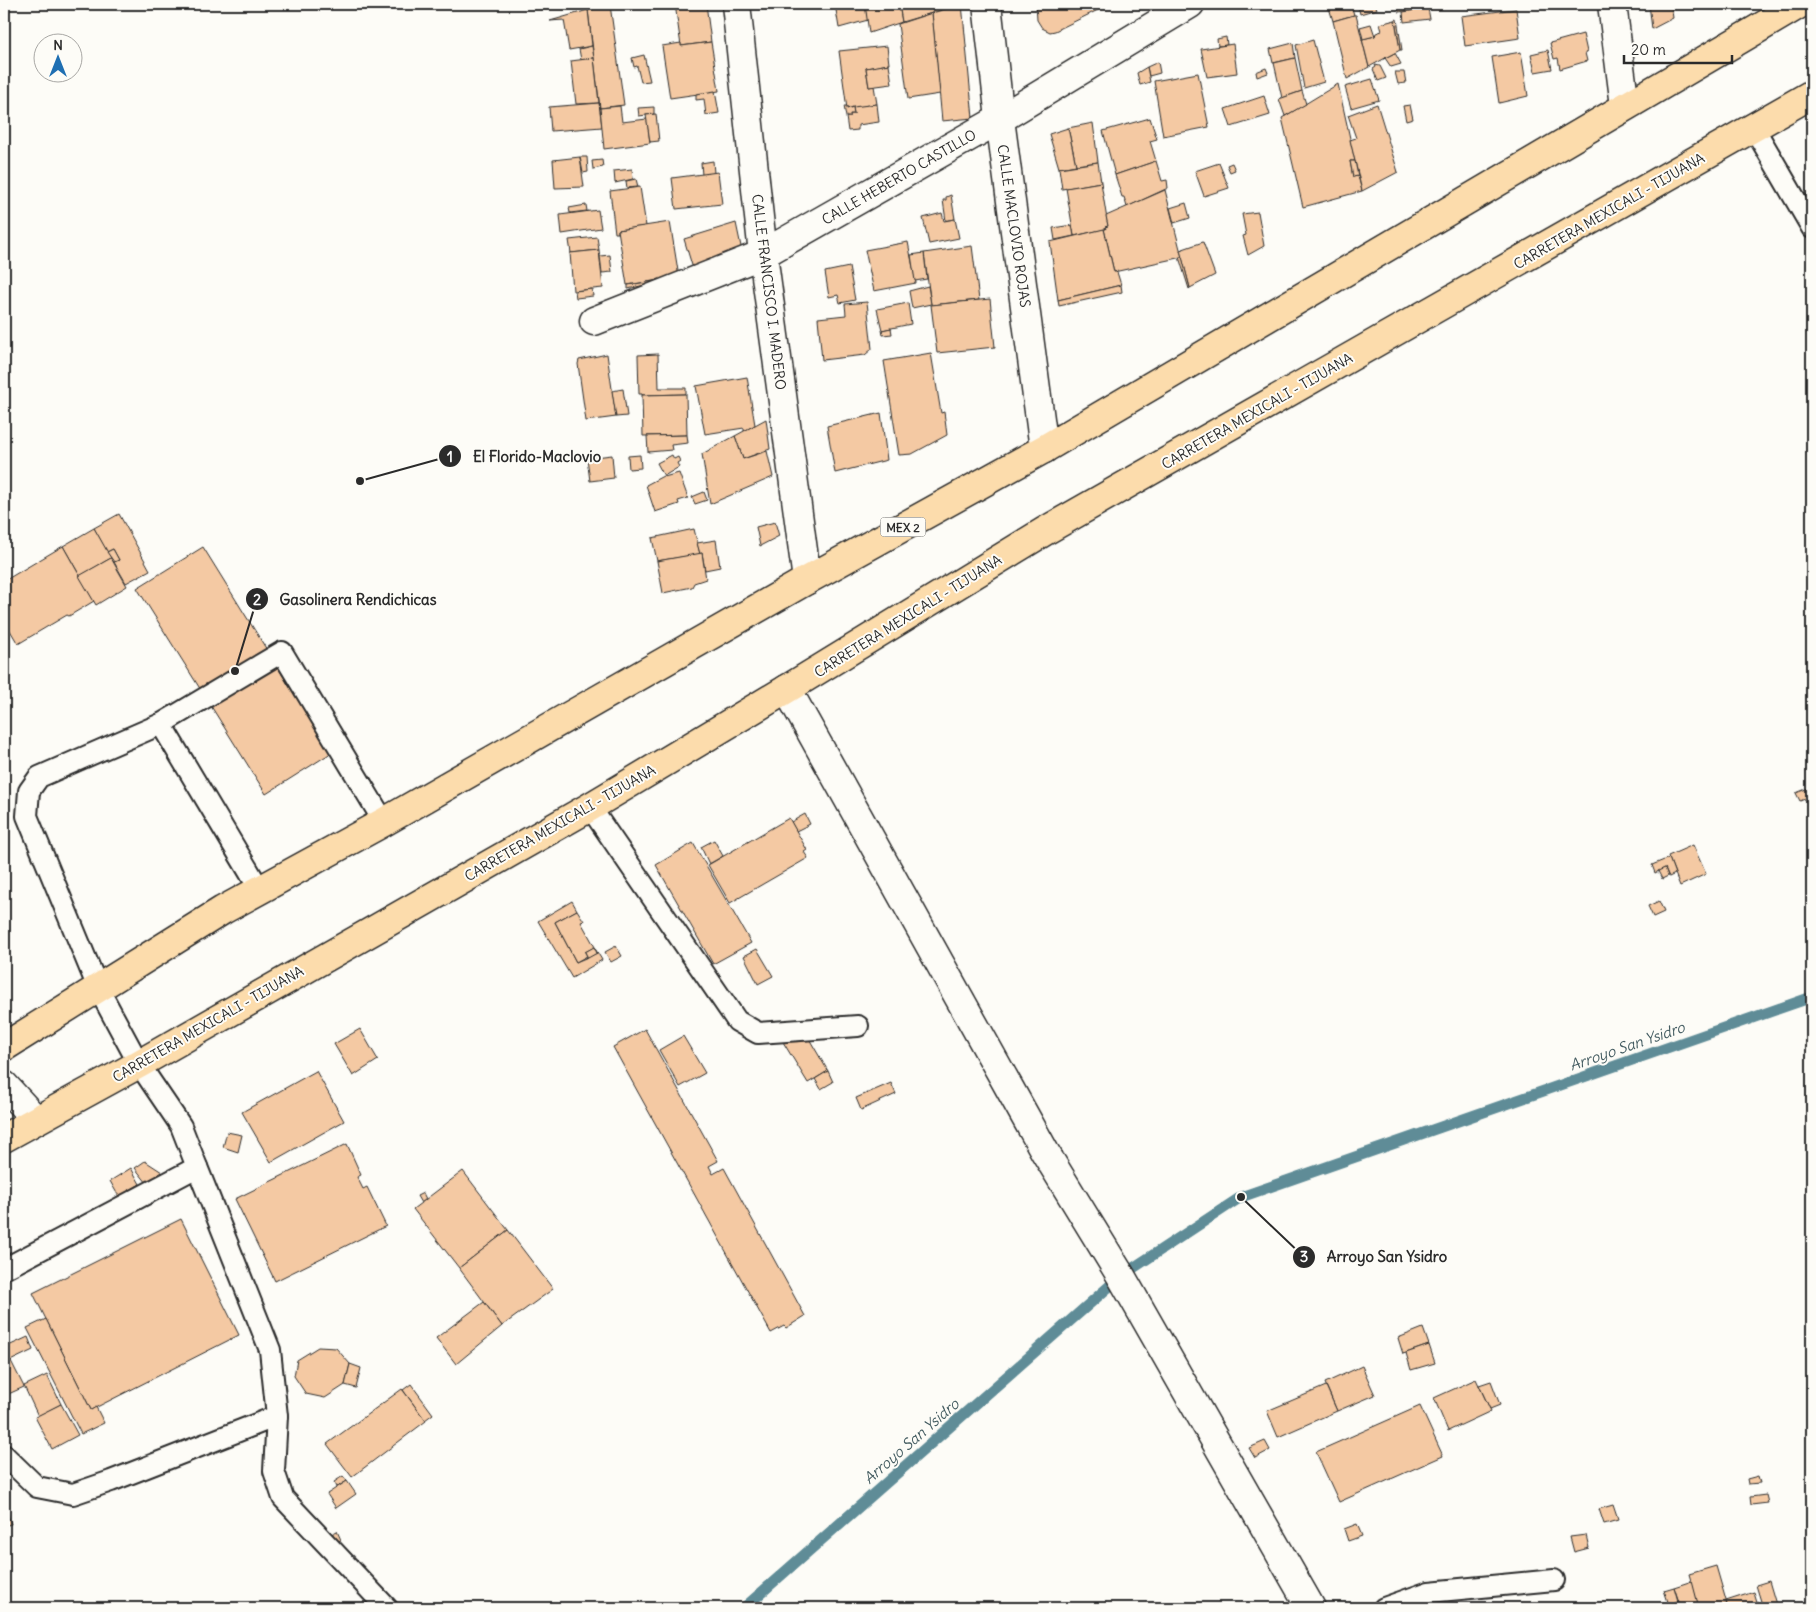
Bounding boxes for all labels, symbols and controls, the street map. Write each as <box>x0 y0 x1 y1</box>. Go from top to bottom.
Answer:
north arrow <box>32 32 82 82</box>
scale bar <box>1624 32 1731 64</box>
text: N <box>53 36 63 54</box>
text: 20 m <box>1631 40 1666 59</box>
street label: CALLE HEBERTO CASTILLO <box>819 125 980 229</box>
street label: CALLE MACLOVIO ROJAS <box>994 143 1034 309</box>
street label: CARRETERA MEXICALI - TIJUANA <box>1510 149 1708 273</box>
street label: CALLE FRANCISCO I. MADERO <box>748 193 790 391</box>
street label: CARRETERA MEXICALI - TIJUANA <box>1158 349 1356 473</box>
callout: El Florido-Maclovio <box>438 441 611 471</box>
text: 1 <box>447 447 453 466</box>
text: El Florido-Maclovio <box>473 447 602 466</box>
road number: MEX 2 <box>880 518 926 536</box>
street label: CARRETERA MEXICALI - TIJUANA <box>811 551 1005 681</box>
callout: Gasolinera Rendichicas <box>244 584 446 614</box>
text: 2 <box>253 590 261 609</box>
text: Gasolinera Rendichicas <box>280 590 437 609</box>
street label: CARRETERA MEXICALI - TIJUANA <box>461 761 659 885</box>
street label: CARRETERA MEXICALI - TIJUANA <box>109 962 307 1086</box>
water label: Arroyo San Ysidro <box>1567 1017 1689 1075</box>
callout: Arroyo San Ysidro <box>1292 1242 1457 1272</box>
text: 3 <box>1300 1247 1308 1266</box>
text: Arroyo San Ysidro <box>1327 1247 1448 1267</box>
water label: Arroyo San Ysidro <box>859 1393 964 1488</box>

